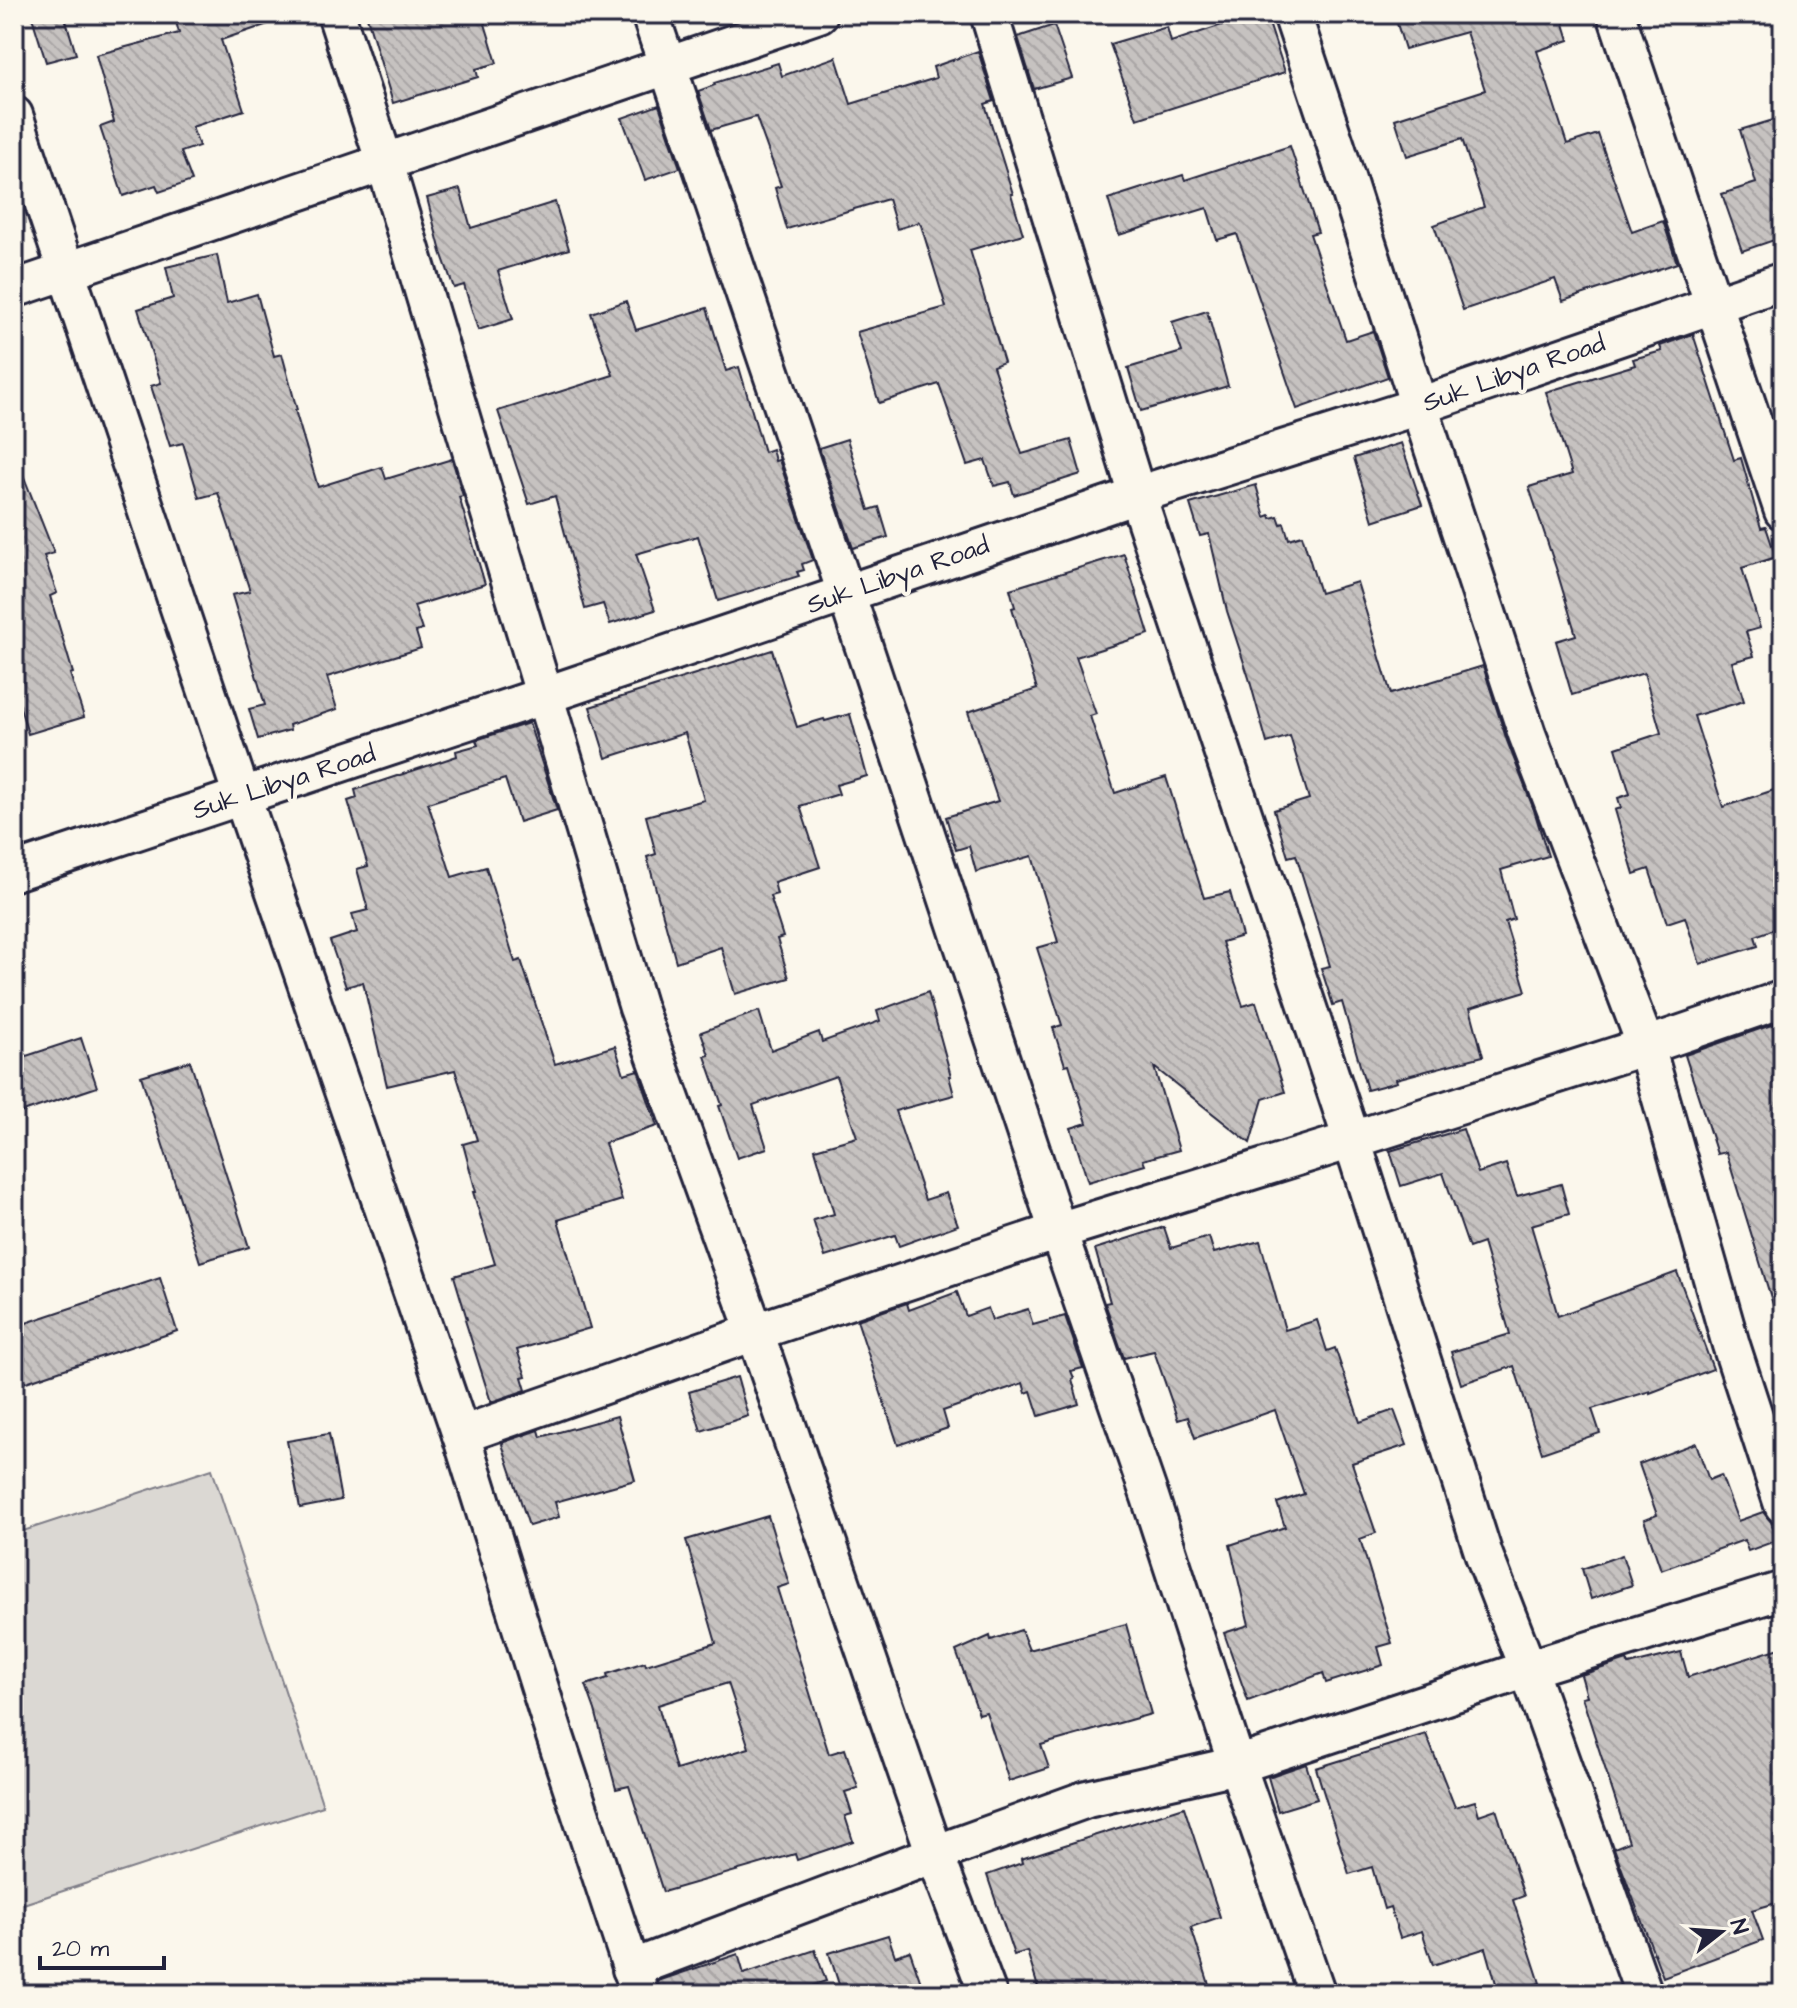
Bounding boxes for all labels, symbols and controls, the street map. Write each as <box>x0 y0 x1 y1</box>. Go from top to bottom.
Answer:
street label: Suk Libya Road <box>1418 325 1611 423</box>
street label: Suk Libya Road <box>802 527 995 625</box>
street label: Suk Libya Road <box>188 735 381 830</box>
north arrow <box>1681 1892 1761 1972</box>
text: N <box>1722 1915 1756 1938</box>
scale bar <box>40 1920 164 1970</box>
text: 20 m <box>52 1932 109 1966</box>

